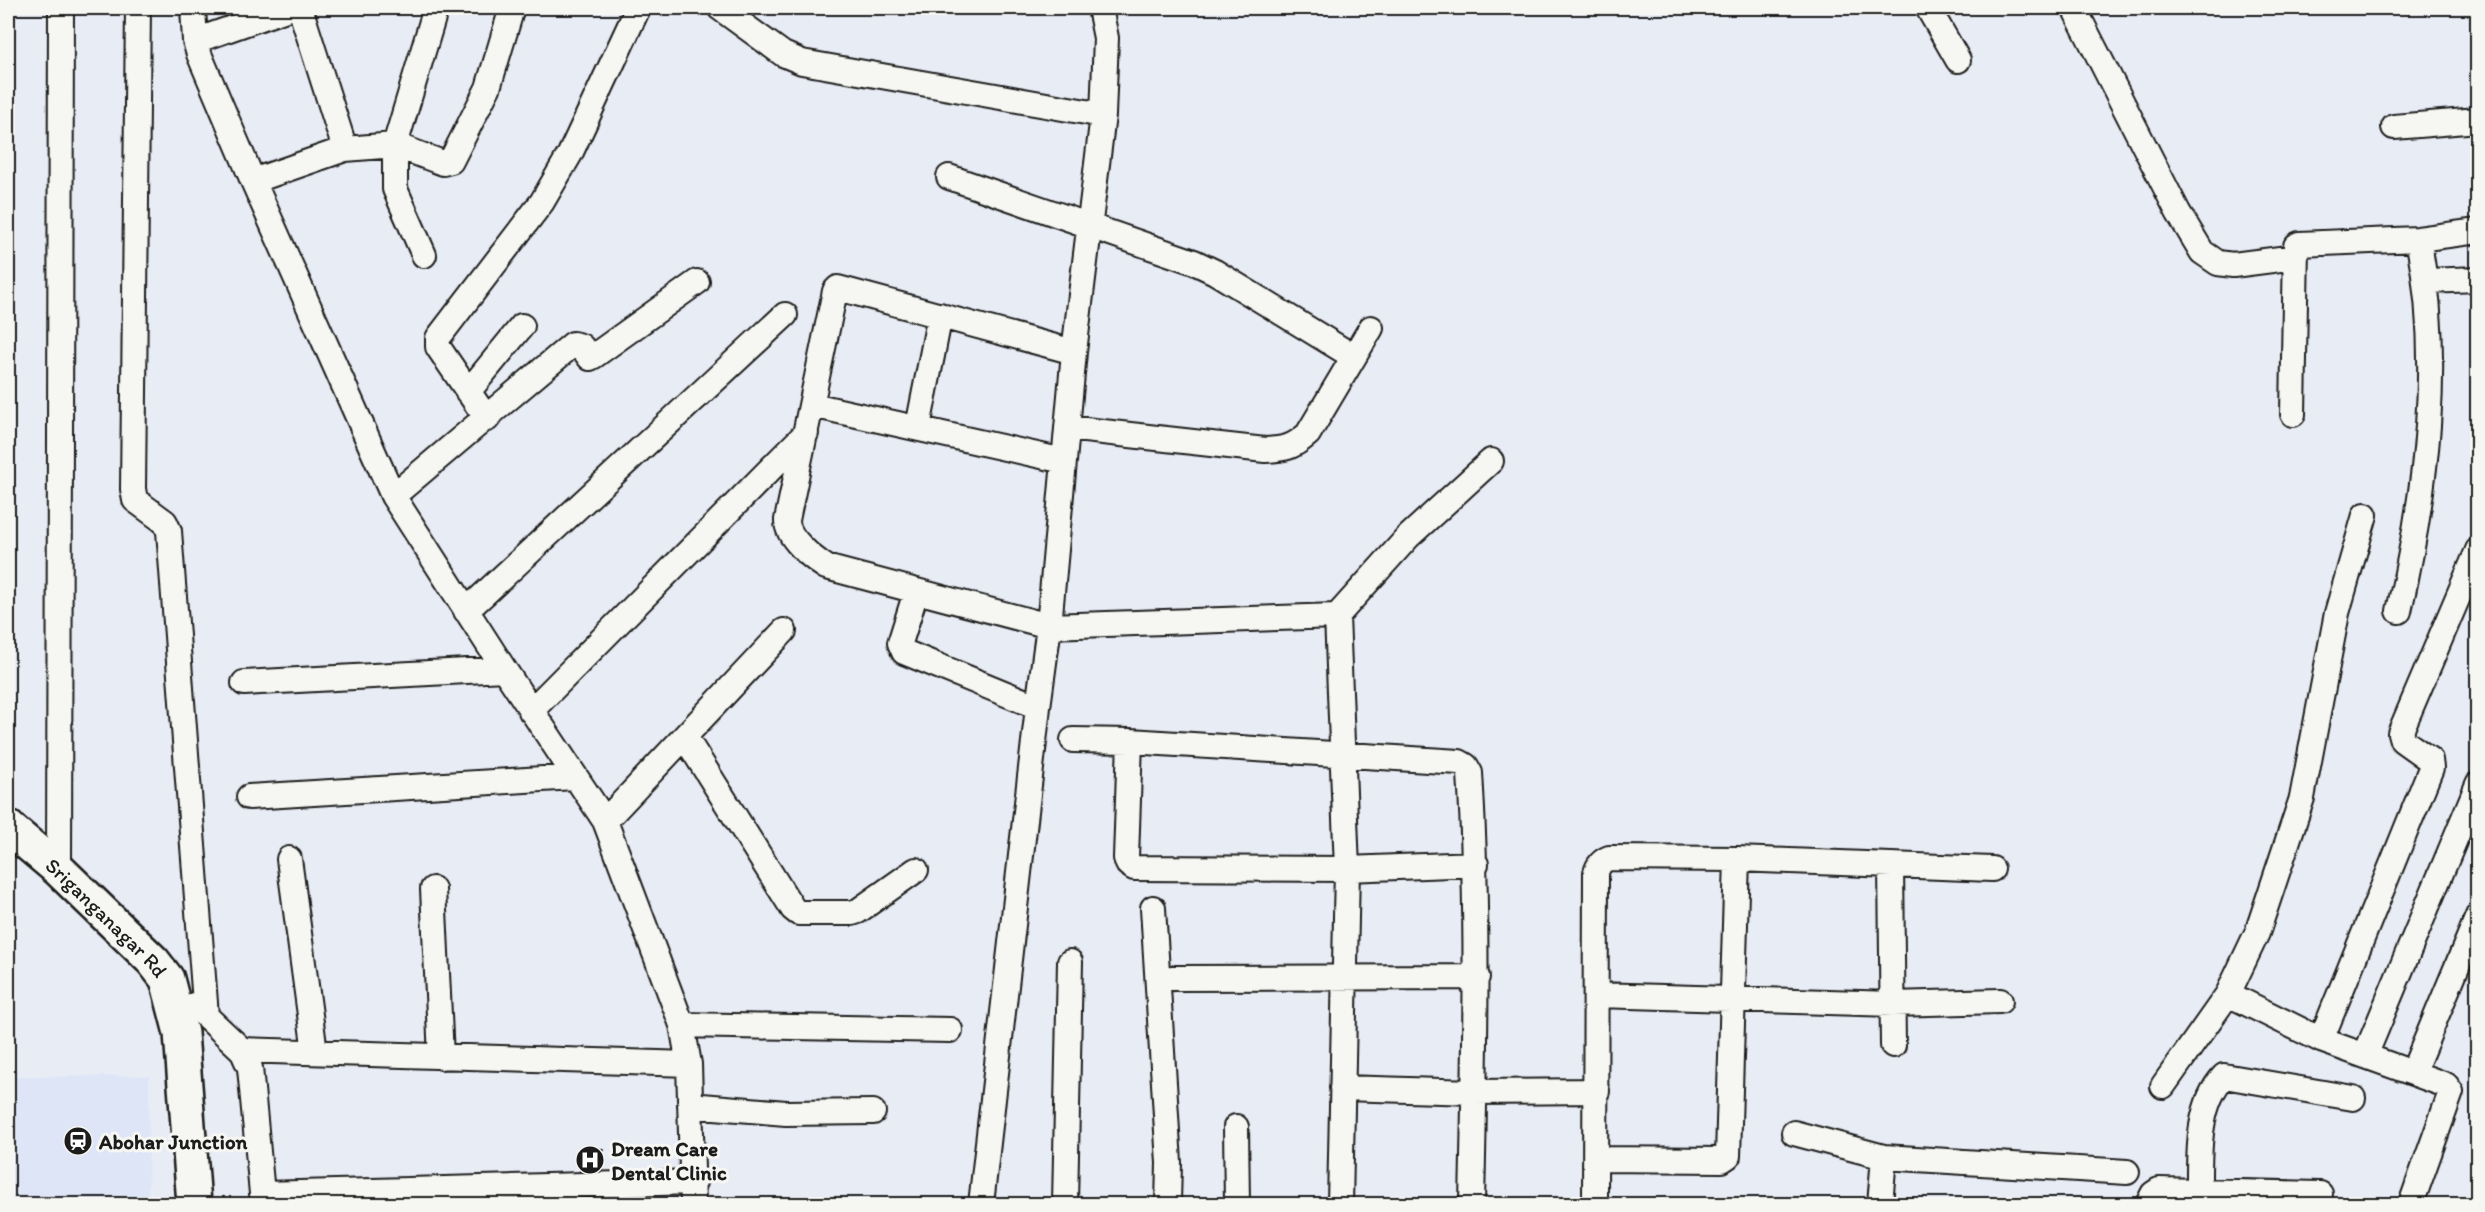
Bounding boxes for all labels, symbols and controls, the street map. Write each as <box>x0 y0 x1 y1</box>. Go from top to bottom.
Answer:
street label: Sriganganagar Rd <box>41 852 173 982</box>
station icon: Abohar Junction <box>62 1125 94 1157</box>
place label: Abohar Junction <box>98 1129 248 1154</box>
place label: Dream Care Dental Clinic <box>611 1136 727 1185</box>
hospital icon: Dream Care Dental Clinic <box>574 1144 606 1176</box>

